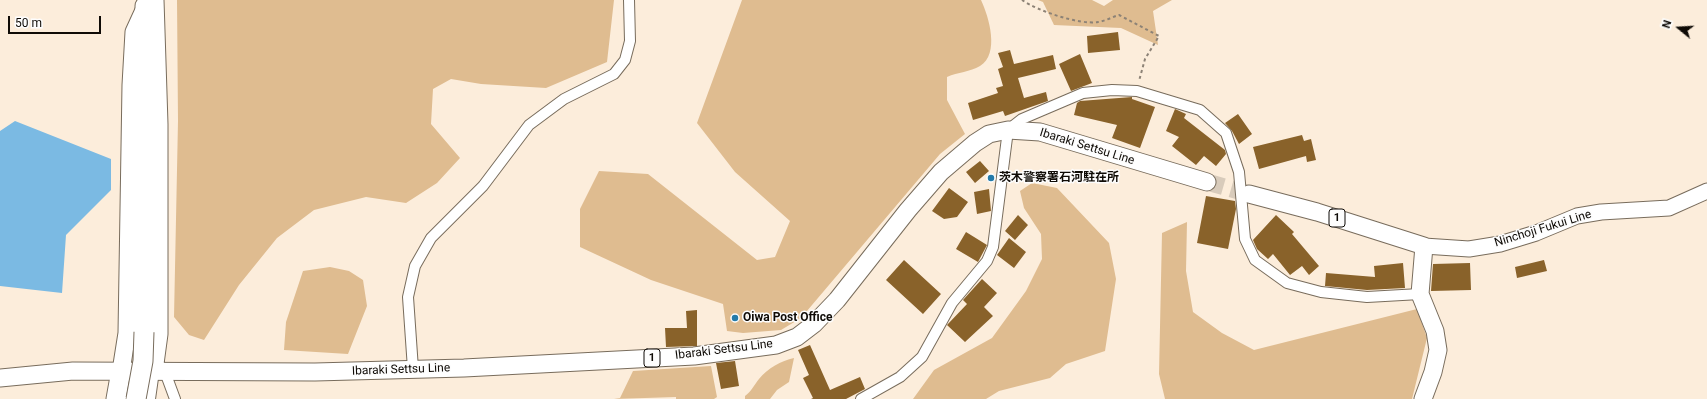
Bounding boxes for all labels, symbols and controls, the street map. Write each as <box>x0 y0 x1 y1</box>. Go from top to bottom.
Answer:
scale bar <box>10 8 103 34</box>
north arrow <box>1659 8 1699 48</box>
text: 50 m <box>15 16 42 30</box>
text: N <box>1660 18 1674 30</box>
street label: Ibaraki Settsu Line <box>1038 126 1136 168</box>
place label: 茨木警察署石河駐在所 <box>999 171 1119 185</box>
marker: 茨木警察署石河駐在所 <box>986 173 996 183</box>
street label: Ninchoji Fukui Line <box>1493 207 1593 251</box>
road number: 1 <box>1329 209 1345 227</box>
place label: Oiwa Post Office <box>743 311 832 325</box>
marker: Oiwa Post Office <box>730 313 740 323</box>
street label: Ibaraki Settsu Line <box>674 337 774 363</box>
road number: 1 <box>644 349 660 367</box>
street label: Ibaraki Settsu Line <box>352 361 450 379</box>

